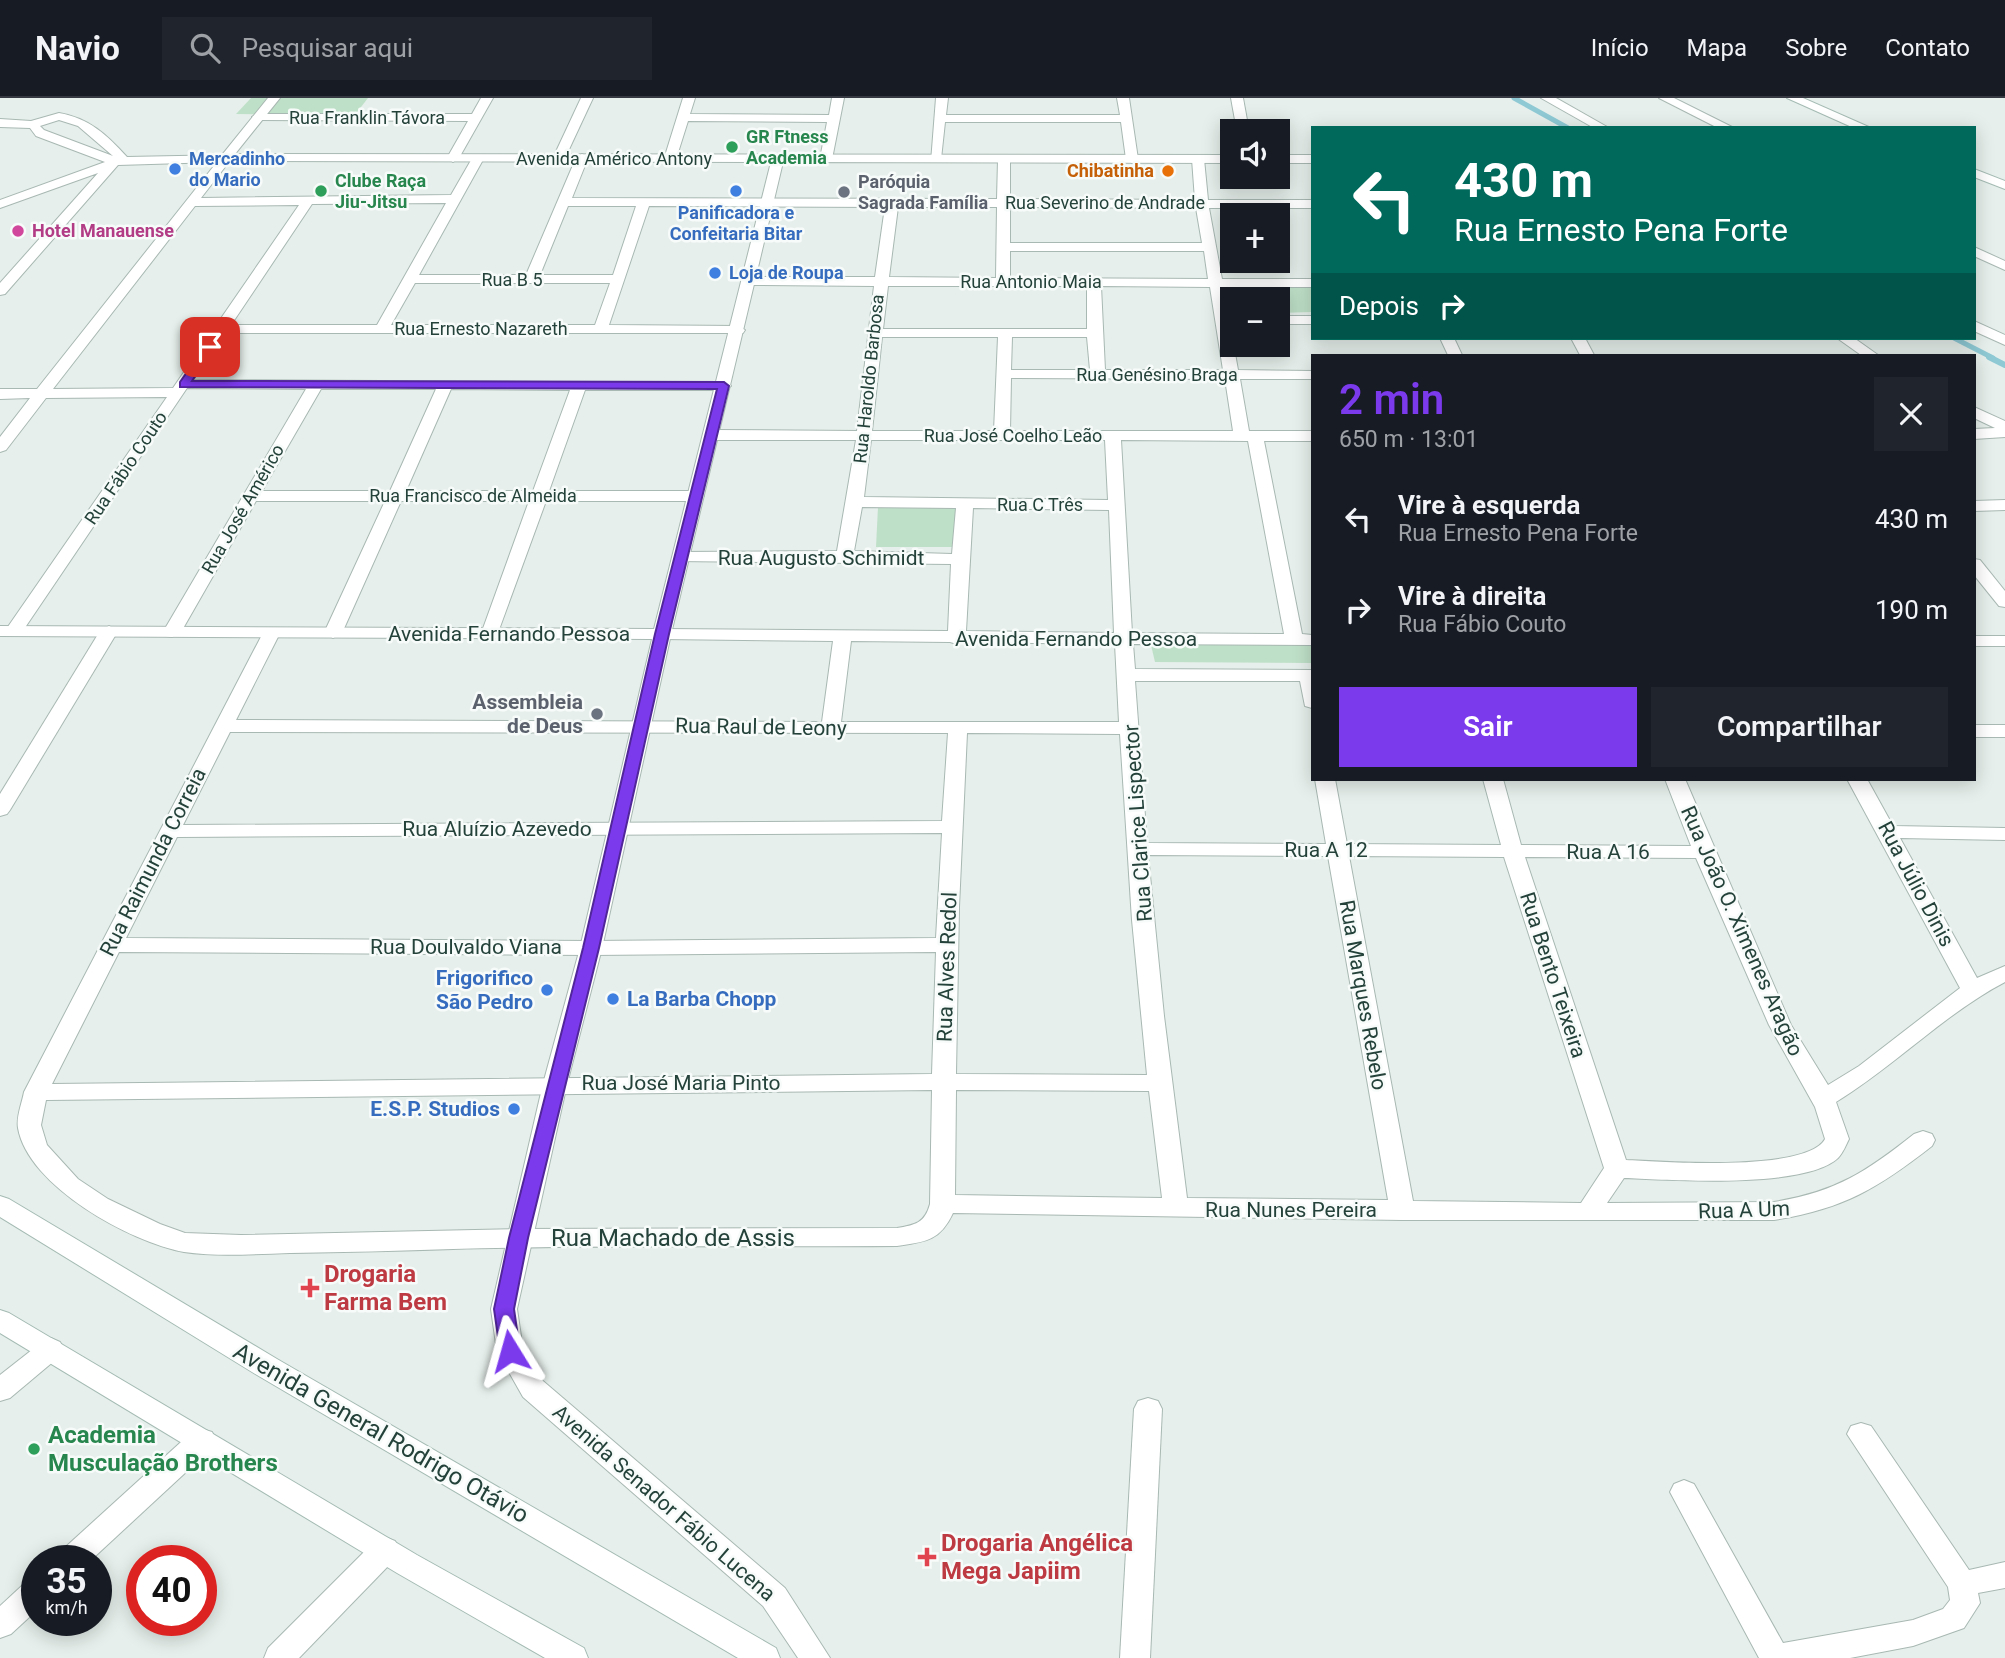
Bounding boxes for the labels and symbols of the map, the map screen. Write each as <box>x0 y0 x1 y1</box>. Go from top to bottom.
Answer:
street label: Rua Franklin Távora <box>289 107 445 128</box>
place label: GR Ftness Academia <box>746 126 829 168</box>
marker: GR Ftness Academia <box>724 139 740 155</box>
place label: Mercadinho do Mario <box>189 148 285 190</box>
street label: Avenida Américo Antony <box>516 148 712 169</box>
place label: Chibatinha <box>1067 160 1154 181</box>
marker: Mercadinho do Mario <box>167 161 183 177</box>
marker: Chibatinha <box>1160 163 1176 179</box>
place label: Clube Raça Jiu-Jitsu <box>335 170 426 212</box>
place label: Paróquia Sagrada Família <box>858 171 988 213</box>
marker: Clube Raça Jiu-Jitsu <box>313 183 329 199</box>
marker: Panificadora e Confeitaria Bitar <box>728 183 744 199</box>
marker: Paróquia Sagrada Família <box>836 184 852 200</box>
street label: Rua Severino de Andrade <box>1005 192 1205 213</box>
place label: Panificadora e Confeitaria Bitar <box>670 202 803 244</box>
place label: Hotel Manauense <box>32 220 174 241</box>
marker: Hotel Manauense <box>10 223 26 239</box>
place label: Loja de Roupa <box>729 262 844 283</box>
marker: Loja de Roupa <box>707 265 723 281</box>
street label: Rua B 5 <box>481 269 543 290</box>
street label: Rua Antonio Maia <box>960 271 1102 292</box>
street label: Rua Haroldo Barbosa <box>849 293 888 465</box>
pin <box>180 317 240 377</box>
street label: Rua Ernesto Nazareth <box>394 318 568 339</box>
street label: Rua Genésino Braga <box>1076 364 1238 385</box>
street label: Rua Fábio Couto <box>80 407 171 528</box>
street label: Rua José Coelho Leão <box>924 425 1102 446</box>
street label: Rua José Américo <box>197 440 288 577</box>
street label: Rua Francisco de Almeida <box>369 485 577 506</box>
street label: Rua C Três <box>997 494 1083 515</box>
street label: Rua Augusto Schimidt <box>718 546 924 570</box>
street label: Avenida Fernando Pessoa <box>388 622 630 646</box>
street label: Avenida Fernando Pessoa <box>955 627 1197 651</box>
place label: Assembleia de Deus <box>472 690 583 738</box>
marker: Assembleia de Deus <box>589 706 605 722</box>
street label: Rua Raul de Leony <box>675 714 847 740</box>
street label: Rua Clarice Lispector <box>1119 723 1157 923</box>
street label: Rua Raimunda Correia <box>95 764 211 960</box>
street label: Rua João O. Ximenes Aragão <box>1676 802 1808 1060</box>
street label: Rua Aluízio Azevedo <box>402 817 592 841</box>
street label: Rua Júlio Dinis <box>1873 817 1959 951</box>
street label: Rua A 12 <box>1284 838 1368 862</box>
street label: Rua A 16 <box>1566 840 1650 864</box>
street label: Rua Bento Teixeira <box>1515 889 1591 1061</box>
street label: Rua Alves Redol <box>932 892 962 1042</box>
street label: Rua Marques Rebelo <box>1334 898 1392 1092</box>
street label: Rua Doulvaldo Viana <box>370 935 562 959</box>
place label: Frigorifico São Pedro <box>436 966 533 1014</box>
marker: Frigorifico São Pedro <box>539 982 555 998</box>
place label: La Barba Chopp <box>627 987 777 1011</box>
marker: La Barba Chopp <box>605 991 621 1007</box>
street label: Rua José Maria Pinto <box>581 1071 781 1095</box>
place label: E.S.P. Studios <box>370 1097 500 1121</box>
marker: E.S.P. Studios <box>506 1101 522 1117</box>
street label: Rua A Um <box>1698 1196 1790 1224</box>
street label: Rua Nunes Pereira <box>1205 1198 1377 1222</box>
street label: Rua Machado de Assis <box>551 1224 795 1252</box>
place label: Drogaria Farma Bem <box>324 1260 447 1316</box>
marker: Drogaria Farma Bem <box>302 1280 318 1296</box>
position arrow <box>473 1314 547 1388</box>
street label: Avenida General Rodrigo Otávio <box>229 1337 533 1529</box>
street label: Avenida Senador Fábio Lucena <box>548 1400 780 1606</box>
place label: Academia Musculação Brothers <box>48 1421 278 1477</box>
marker: Academia Musculação Brothers <box>26 1441 42 1457</box>
place label: Drogaria Angélica Mega Japiim <box>941 1529 1133 1585</box>
speed limit sign: 40 <box>126 1545 217 1636</box>
marker: Drogaria Angélica Mega Japiim <box>919 1549 935 1565</box>

